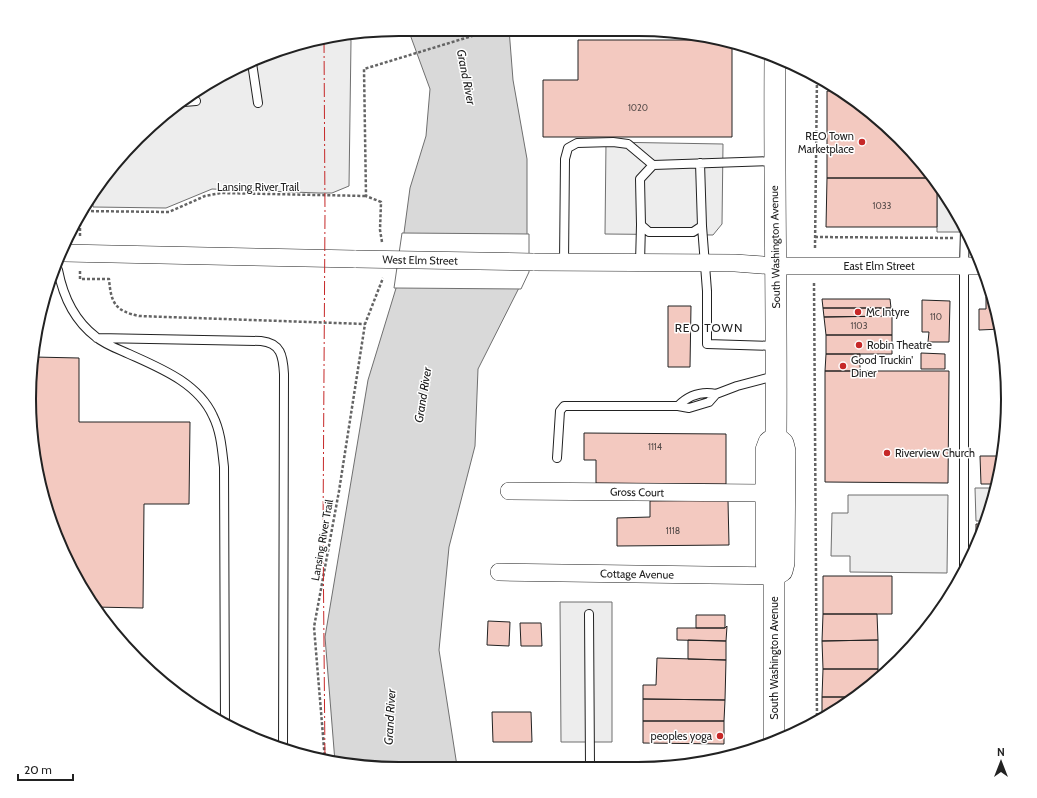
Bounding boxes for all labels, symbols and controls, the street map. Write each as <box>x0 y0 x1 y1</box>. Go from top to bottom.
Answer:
water label: Grand River <box>454 48 479 107</box>
house number: 1020 <box>628 102 648 113</box>
place label: REO Town Marketplace <box>798 129 854 156</box>
marker: REO Town Marketplace <box>857 137 867 147</box>
street label: Lansing River Trail <box>217 180 300 194</box>
street label: South Washington Avenue <box>767 185 783 309</box>
house number: 1033 <box>873 200 892 211</box>
street label: West Elm Street <box>382 252 458 268</box>
street label: East Elm Street <box>843 259 915 273</box>
place label: Mc Intyre <box>866 305 910 319</box>
marker: Mc Intyre <box>853 307 863 317</box>
house number: 110 <box>930 311 942 322</box>
district label: REO TOWN <box>675 320 743 335</box>
house number: 1103 <box>850 320 868 331</box>
place label: Robin Theatre <box>867 338 932 352</box>
marker: Robin Theatre <box>854 340 864 350</box>
place label: Good Truckin' Diner <box>851 353 913 380</box>
marker: Good Truckin' Diner <box>838 361 848 371</box>
water label: Grand River <box>411 365 434 424</box>
house number: 1114 <box>648 441 662 452</box>
place label: Riverview Church <box>895 446 975 460</box>
marker: Riverview Church <box>882 448 892 458</box>
street label: Gross Court <box>610 485 664 499</box>
street label: Lansing River Trail <box>308 498 336 582</box>
house number: 1118 <box>666 525 680 536</box>
street label: Cottage Avenue <box>600 566 674 582</box>
street label: South Washington Avenue <box>767 596 781 720</box>
water label: Grand River <box>381 687 399 745</box>
place label: peoples yoga <box>651 729 713 743</box>
marker: peoples yoga <box>715 731 725 741</box>
north arrow <box>981 742 1021 782</box>
text: N <box>997 745 1005 759</box>
scale bar <box>18 756 73 782</box>
text: 20 m <box>24 762 52 777</box>

